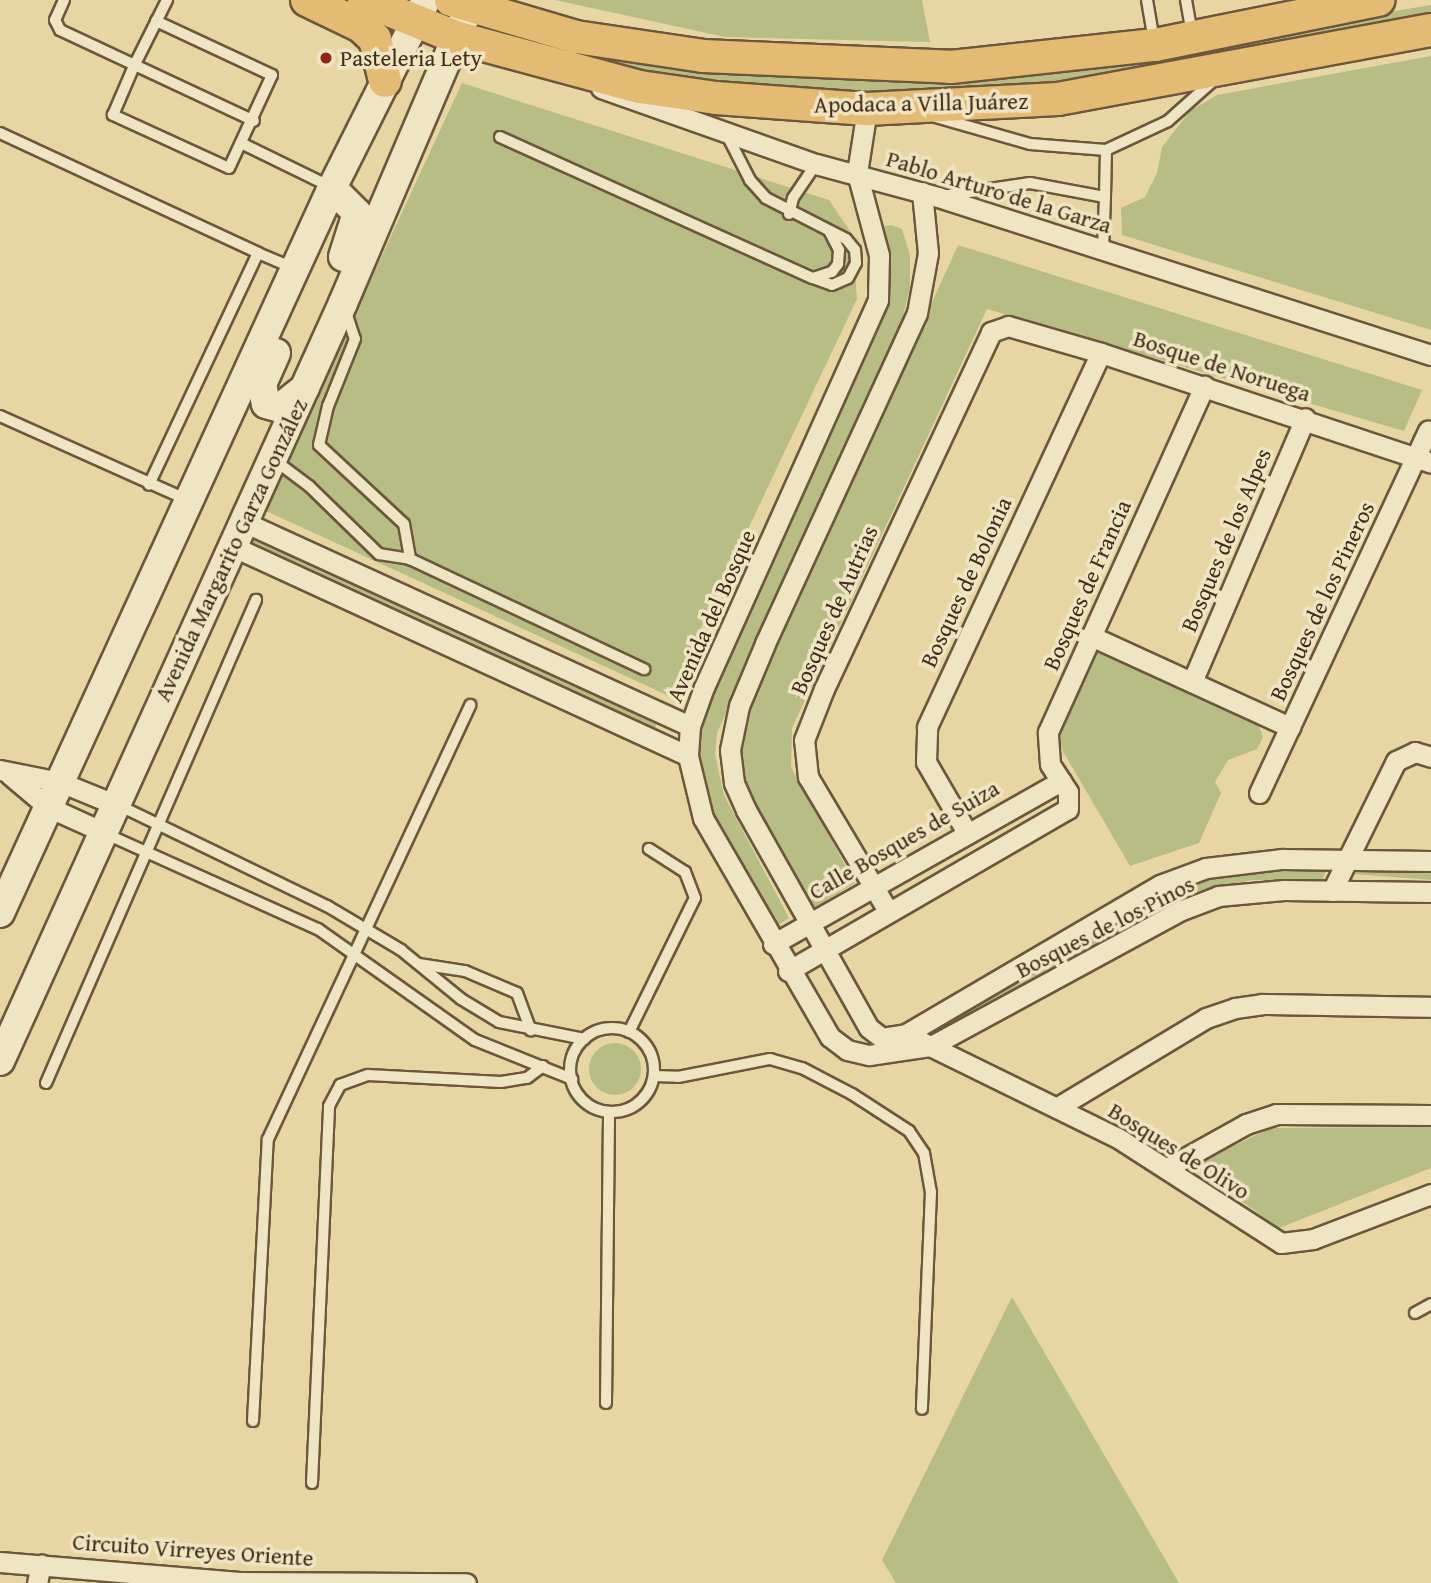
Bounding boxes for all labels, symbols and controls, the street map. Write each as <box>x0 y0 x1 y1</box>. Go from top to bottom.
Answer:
place label: Pasteleria Lety <box>340 44 482 72</box>
marker: Pasteleria Lety <box>318 50 334 66</box>
street label: Apodaca a Villa Juárez <box>814 87 1028 119</box>
street label: Pablo Arturo de la Garza <box>883 145 1115 239</box>
street label: Bosque de Noruega <box>1130 324 1314 408</box>
street label: Avenida Margarito Garza González <box>149 394 313 706</box>
street label: Bosques de los Alpes <box>1175 444 1277 636</box>
street label: Bosques de Bolonia <box>914 492 1018 672</box>
street label: Bosques de Francia <box>1037 496 1137 674</box>
street label: Bosques de los Pineros <box>1264 497 1380 705</box>
street label: Bosques de Autrias <box>784 521 884 699</box>
street label: Avenida del Bosque <box>661 525 761 707</box>
street label: Calle Bosques de Suiza <box>804 774 1004 906</box>
street label: Bosques de los Pinos <box>1011 870 1199 984</box>
street label: Bosques de Olivo <box>1103 1097 1255 1205</box>
street label: Circuito Virreyes Oriente <box>72 1528 314 1572</box>

